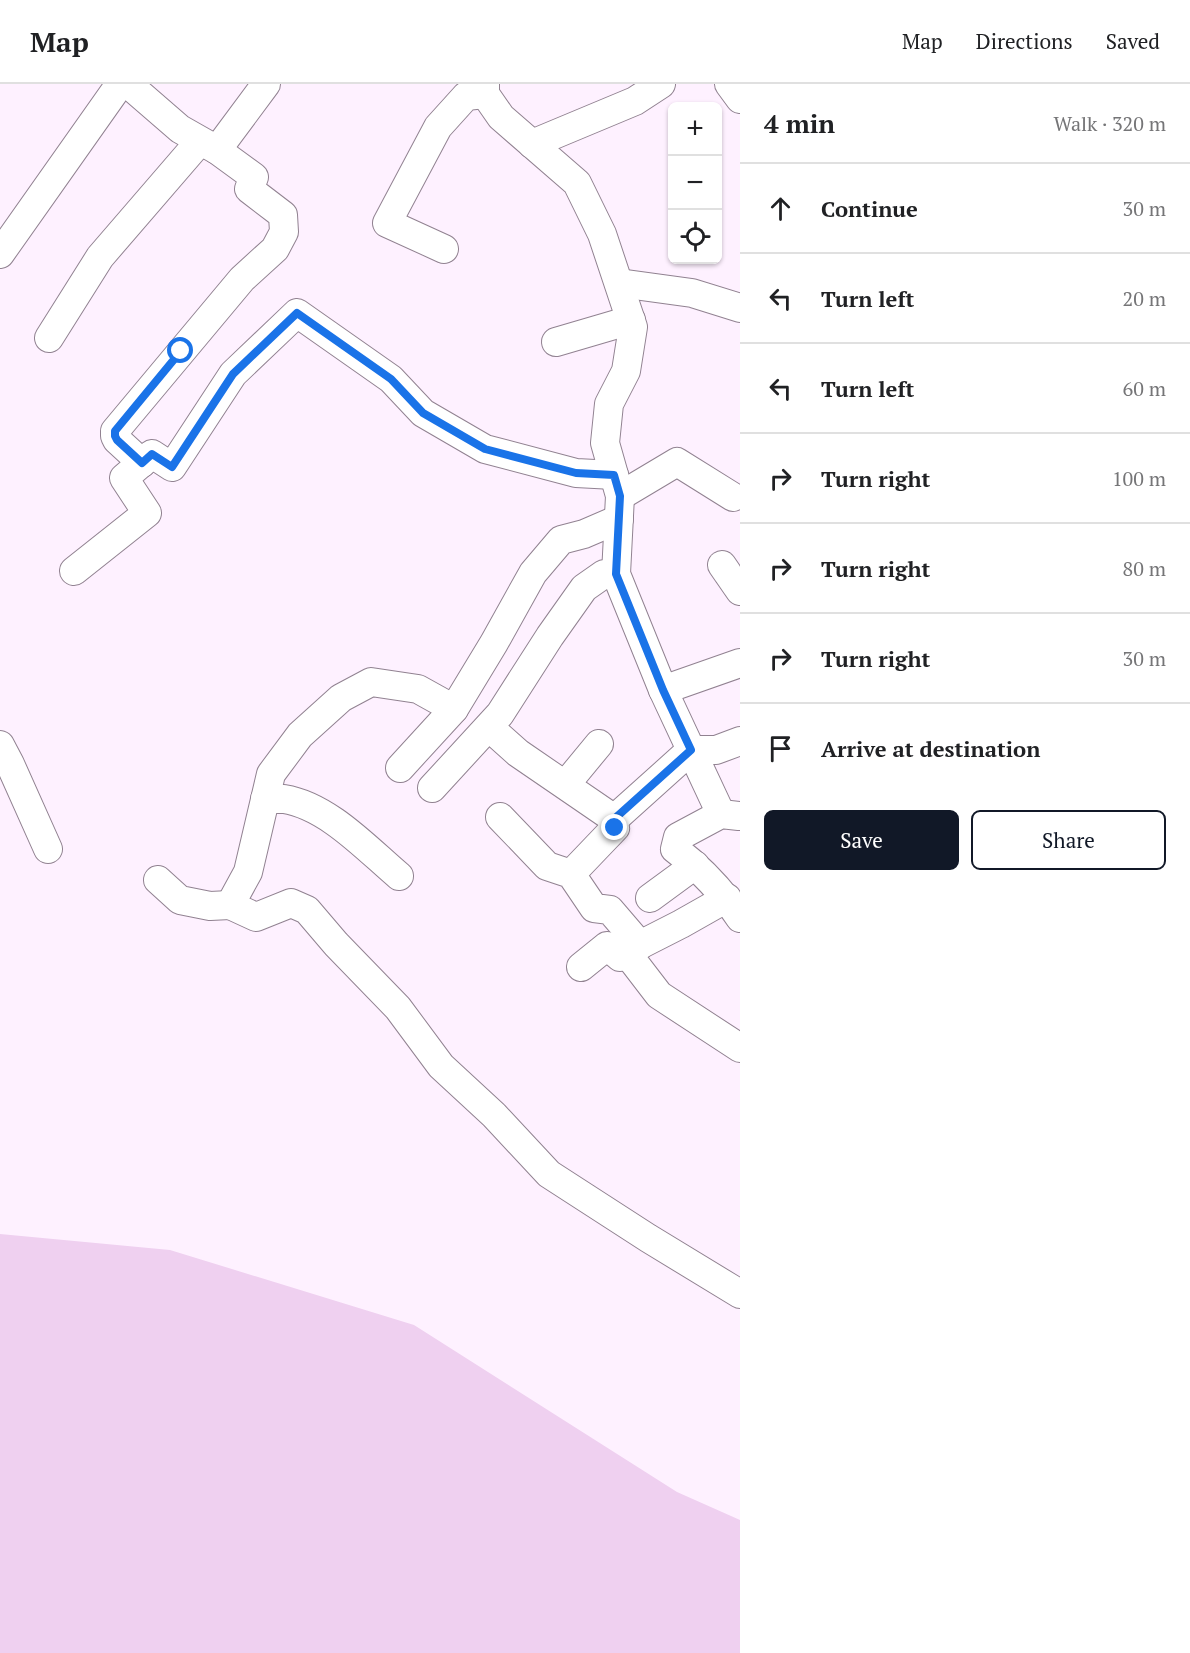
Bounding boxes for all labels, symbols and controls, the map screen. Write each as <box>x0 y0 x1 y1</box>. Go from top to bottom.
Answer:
text: Map <box>30 23 89 60</box>
text: Map <box>902 27 943 55</box>
text: Directions <box>976 27 1073 55</box>
text: Saved <box>1106 27 1160 55</box>
map controls <box>668 102 722 264</box>
button: + <box>668 102 722 156</box>
text: 4 min <box>764 106 835 140</box>
text: Walk · 320 m <box>1054 110 1166 137</box>
button: − <box>668 156 722 210</box>
icon: ahead <box>764 192 797 225</box>
text: Continue <box>821 194 918 223</box>
text: 30 m <box>1123 195 1166 222</box>
button: locate <box>668 210 722 264</box>
icon: left <box>764 282 797 315</box>
text: Turn left <box>821 284 914 313</box>
text: 20 m <box>1123 285 1166 312</box>
route start <box>167 337 193 363</box>
icon: left <box>764 372 797 405</box>
text: Turn left <box>821 374 914 403</box>
text: 60 m <box>1123 375 1166 402</box>
icon: right <box>764 462 797 495</box>
text: Turn right <box>821 464 930 493</box>
text: 100 m <box>1112 465 1166 492</box>
icon: right <box>764 552 797 585</box>
text: Turn right <box>821 554 930 583</box>
text: 80 m <box>1123 555 1166 582</box>
icon: right <box>764 642 797 675</box>
text: Turn right <box>821 644 930 673</box>
text: 30 m <box>1123 645 1166 672</box>
icon: arrive <box>764 732 797 765</box>
text: Arrive at destination <box>821 734 1040 763</box>
button: Save <box>764 810 959 870</box>
button: Share <box>971 810 1166 870</box>
route end <box>601 814 627 840</box>

